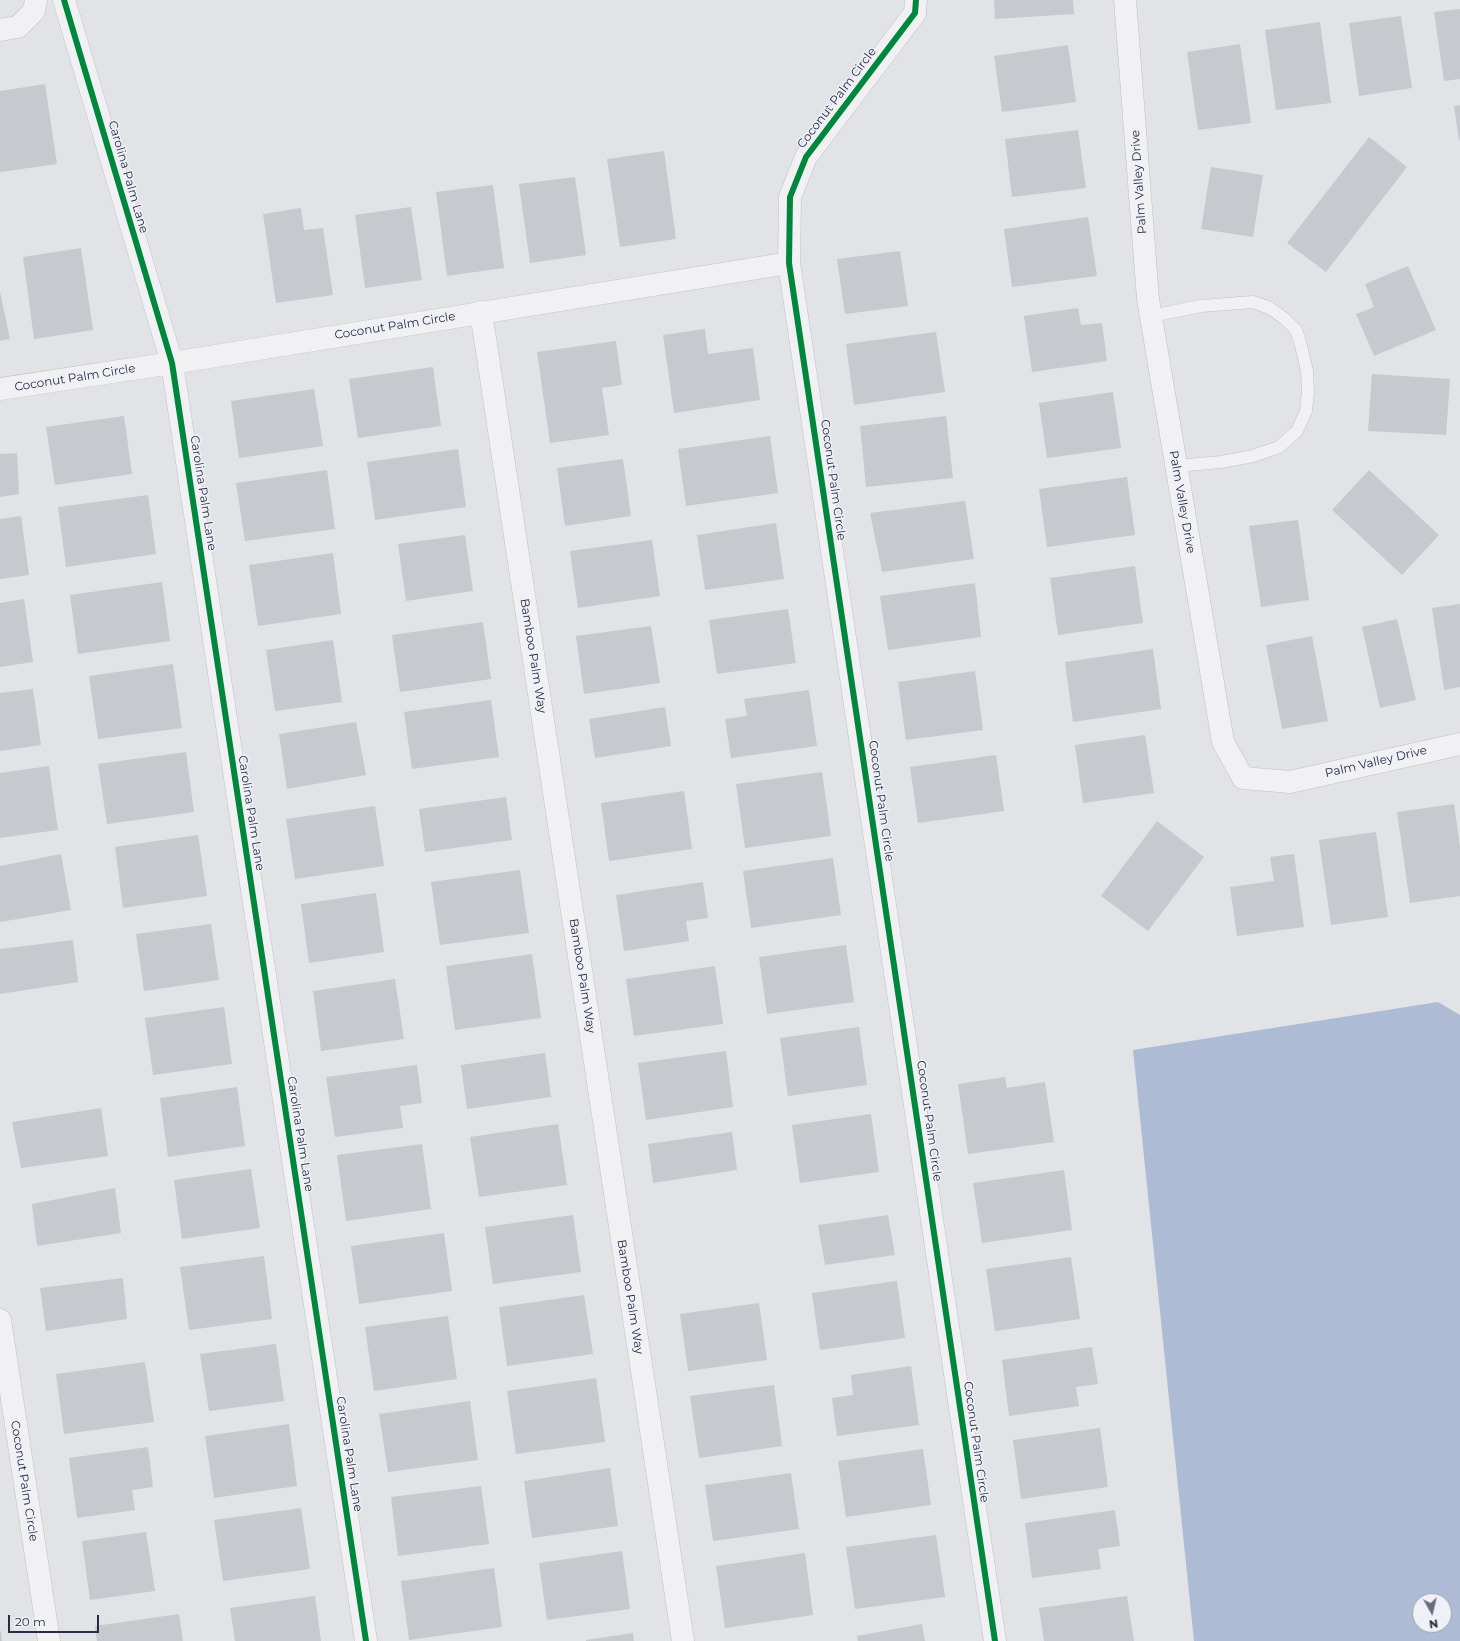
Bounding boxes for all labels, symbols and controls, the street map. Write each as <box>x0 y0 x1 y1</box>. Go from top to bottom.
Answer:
street label: Coconut Palm Circle <box>794 45 880 151</box>
street label: Carolina Palm Lane <box>105 119 151 235</box>
street label: Palm Valley Drive <box>1128 130 1150 234</box>
street label: Coconut Palm Circle <box>333 309 457 343</box>
street label: Coconut Palm Circle <box>13 361 137 395</box>
street label: Coconut Palm Circle <box>817 418 849 542</box>
street label: Carolina Palm Lane <box>187 434 219 552</box>
street label: Palm Valley Drive <box>1166 449 1198 555</box>
street label: Bamboo Palm Way <box>517 598 549 714</box>
street label: Coconut Palm Circle <box>865 739 897 863</box>
street label: Palm Valley Drive <box>1324 743 1428 781</box>
street label: Carolina Palm Lane <box>235 754 267 872</box>
street label: Bamboo Palm Way <box>566 918 598 1034</box>
street label: Coconut Palm Circle <box>913 1059 945 1183</box>
street label: Carolina Palm Lane <box>284 1075 316 1193</box>
street label: Bamboo Palm Way <box>614 1239 646 1355</box>
street label: Coconut Palm Circle <box>960 1380 992 1504</box>
street label: Carolina Palm Lane <box>333 1395 365 1513</box>
street label: Coconut Palm Circle <box>7 1419 41 1543</box>
north arrow <box>1412 1593 1452 1633</box>
scale bar <box>10 1607 101 1633</box>
text: 20 m <box>15 1614 46 1629</box>
text: N <box>1428 1616 1439 1631</box>

